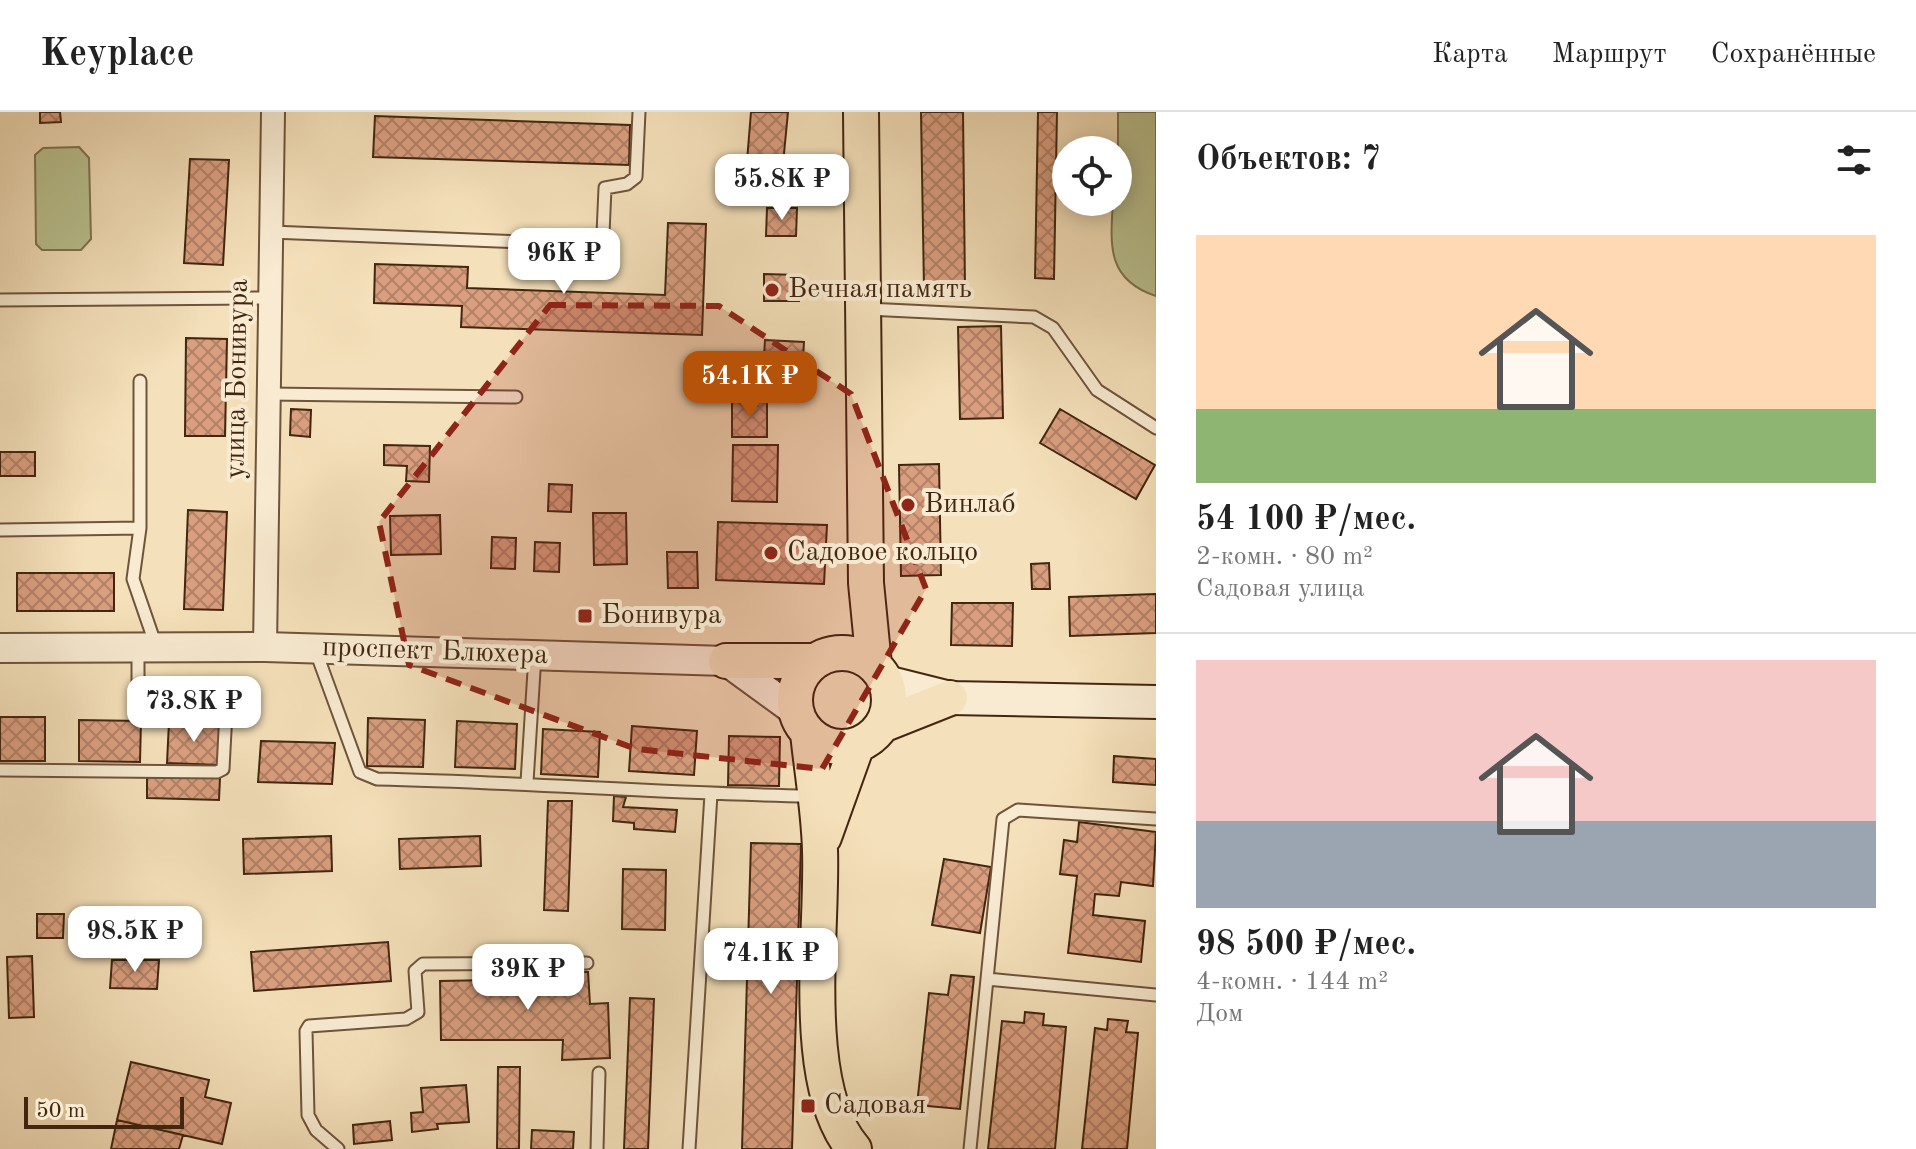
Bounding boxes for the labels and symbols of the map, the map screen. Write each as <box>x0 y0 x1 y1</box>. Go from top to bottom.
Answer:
pin: 55.8K ₽ <box>708 154 856 222</box>
pin: 96K ₽ <box>508 228 620 296</box>
place label: Вечная память <box>788 276 972 304</box>
street label: улица Бонивура <box>222 279 254 479</box>
marker: Вечная память <box>763 281 781 299</box>
pin: 54.1K ₽ <box>676 351 824 419</box>
place label: Винлаб <box>924 491 1016 519</box>
marker: Винлаб <box>899 496 917 514</box>
place label: Садовое кольцо <box>787 539 978 567</box>
marker: Садовое кольцо <box>762 544 780 562</box>
place label: Бонивура <box>601 602 722 630</box>
marker: Бонивура <box>576 607 594 625</box>
street label: проспект Блюхера <box>321 634 549 670</box>
pin: 73.8K ₽ <box>120 676 268 744</box>
pin: 98.5K ₽ <box>61 906 209 974</box>
pin: 74.1K ₽ <box>697 928 845 996</box>
pin: 39K ₽ <box>472 944 584 1012</box>
place label: Садовая <box>824 1092 926 1120</box>
scale bar <box>24 1093 184 1129</box>
marker: Садовая <box>799 1097 817 1115</box>

